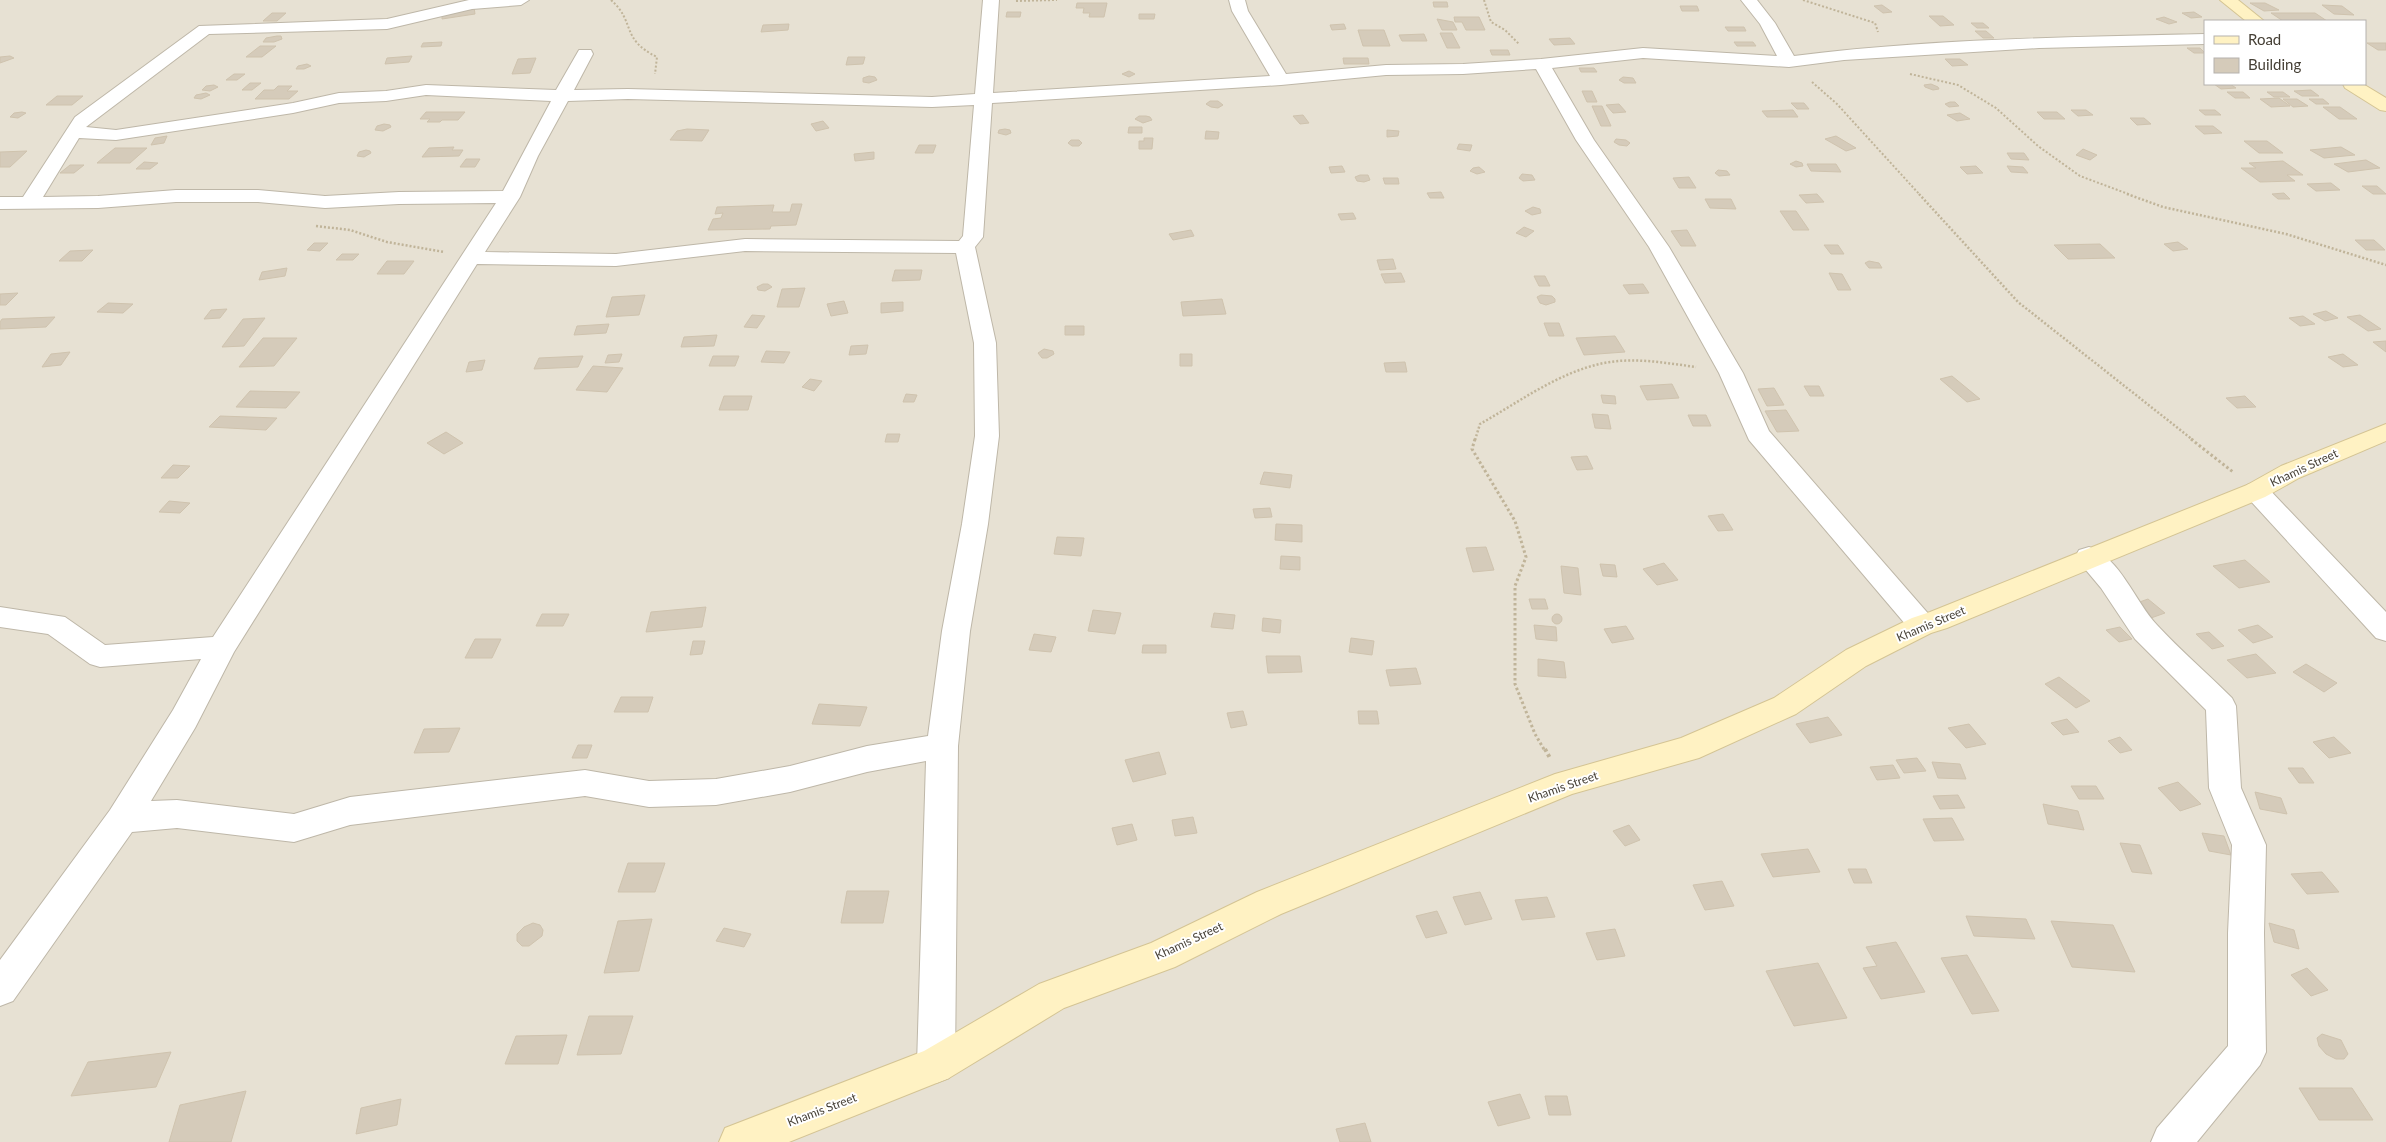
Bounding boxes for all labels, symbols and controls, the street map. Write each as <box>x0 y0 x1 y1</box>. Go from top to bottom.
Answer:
legend <box>2204 20 2366 85</box>
text: Road <box>2248 30 2281 48</box>
text: Building <box>2248 55 2301 73</box>
street label: Khamis Street <box>2267 445 2341 490</box>
street label: Khamis Street <box>1894 602 1968 645</box>
street label: Khamis Street <box>1526 767 1601 806</box>
street label: Khamis Street <box>1152 918 1226 963</box>
street label: Khamis Street <box>785 1089 859 1130</box>

